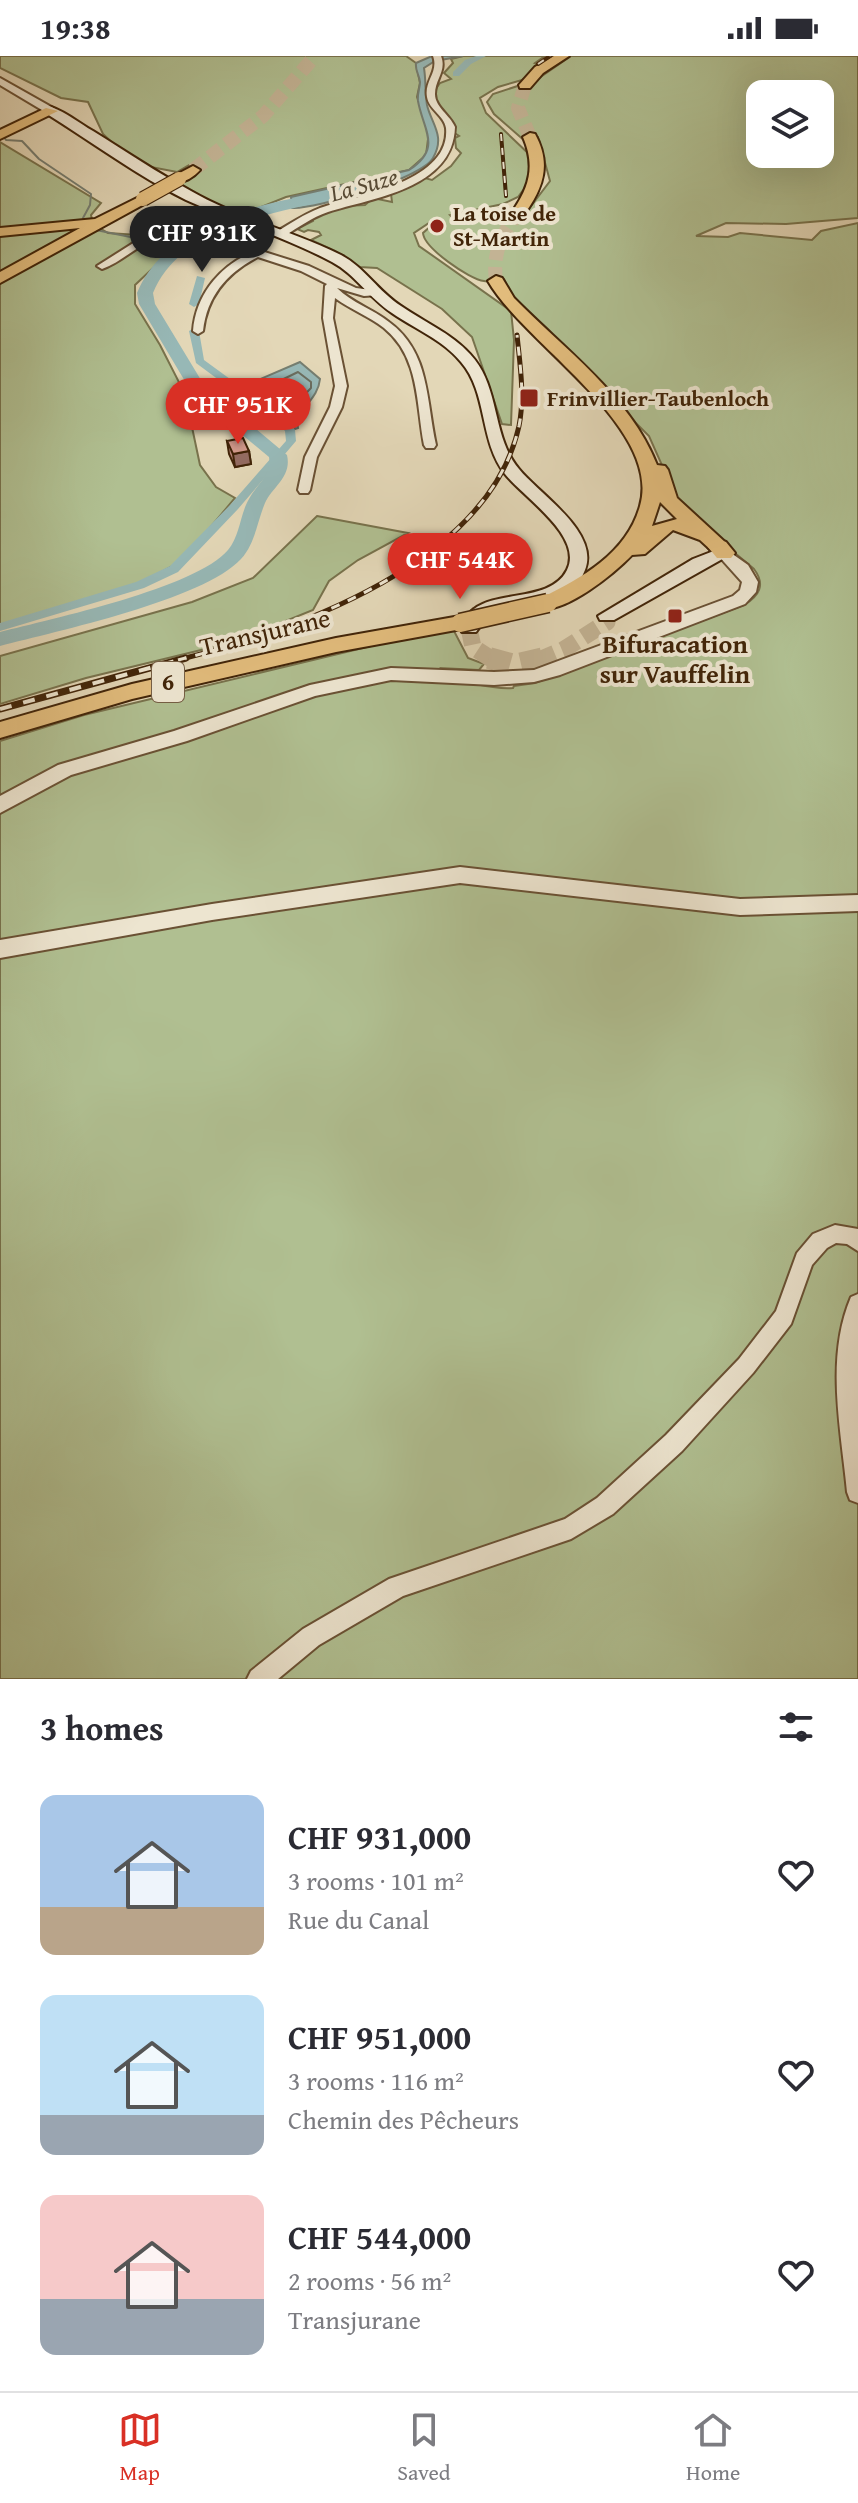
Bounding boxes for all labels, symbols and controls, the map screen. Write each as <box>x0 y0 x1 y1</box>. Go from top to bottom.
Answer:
text: 19:38 <box>40 6 111 50</box>
map controls <box>746 80 834 168</box>
button: layers <box>746 80 834 168</box>
water label: La Suze <box>325 159 402 211</box>
place label: La toise de St-Martin <box>453 197 556 254</box>
pin: CHF 931K <box>119 206 285 274</box>
text: CHF 931K <box>148 212 256 251</box>
marker: La toise de St-Martin <box>428 217 446 235</box>
pin: CHF 951K <box>155 378 321 446</box>
place label: Frinvillier-Taubenloch <box>547 382 769 414</box>
text: CHF 951K <box>184 384 292 423</box>
marker: Frinvillier-Taubenloch <box>518 387 540 409</box>
pin: CHF 544K <box>377 533 543 601</box>
text: CHF 544K <box>406 539 514 578</box>
street label: Transjurane <box>196 598 334 665</box>
marker: Bifuracation sur Vauffelin <box>666 607 684 625</box>
place label: Bifuracation sur Vauffelin <box>600 624 751 693</box>
road number: 6 <box>152 662 184 702</box>
text: 3 homes <box>40 1703 164 1752</box>
icon: filters <box>774 1705 818 1749</box>
text: CHF 931,000 <box>288 1812 471 1861</box>
icon: home <box>104 1827 200 1923</box>
icon: heart <box>774 1853 818 1897</box>
text: 3 rooms · 101 m² <box>288 1861 464 1900</box>
text: Rue du Canal <box>288 1900 429 1939</box>
text: CHF 951,000 <box>288 2012 471 2061</box>
icon: home <box>104 2027 200 2123</box>
icon: heart <box>774 2053 818 2097</box>
text: 3 rooms · 116 m² <box>288 2061 464 2100</box>
text: Chemin des Pêcheurs <box>288 2100 519 2139</box>
text: CHF 544,000 <box>288 2212 471 2261</box>
icon: home <box>104 2227 200 2323</box>
icon: heart <box>774 2253 818 2297</box>
text: 2 rooms · 56 m² <box>288 2261 451 2300</box>
text: Transjurane <box>288 2300 421 2339</box>
tab: Map <box>118 2408 162 2488</box>
tab: Saved <box>397 2408 451 2488</box>
tab: Home <box>686 2408 740 2488</box>

